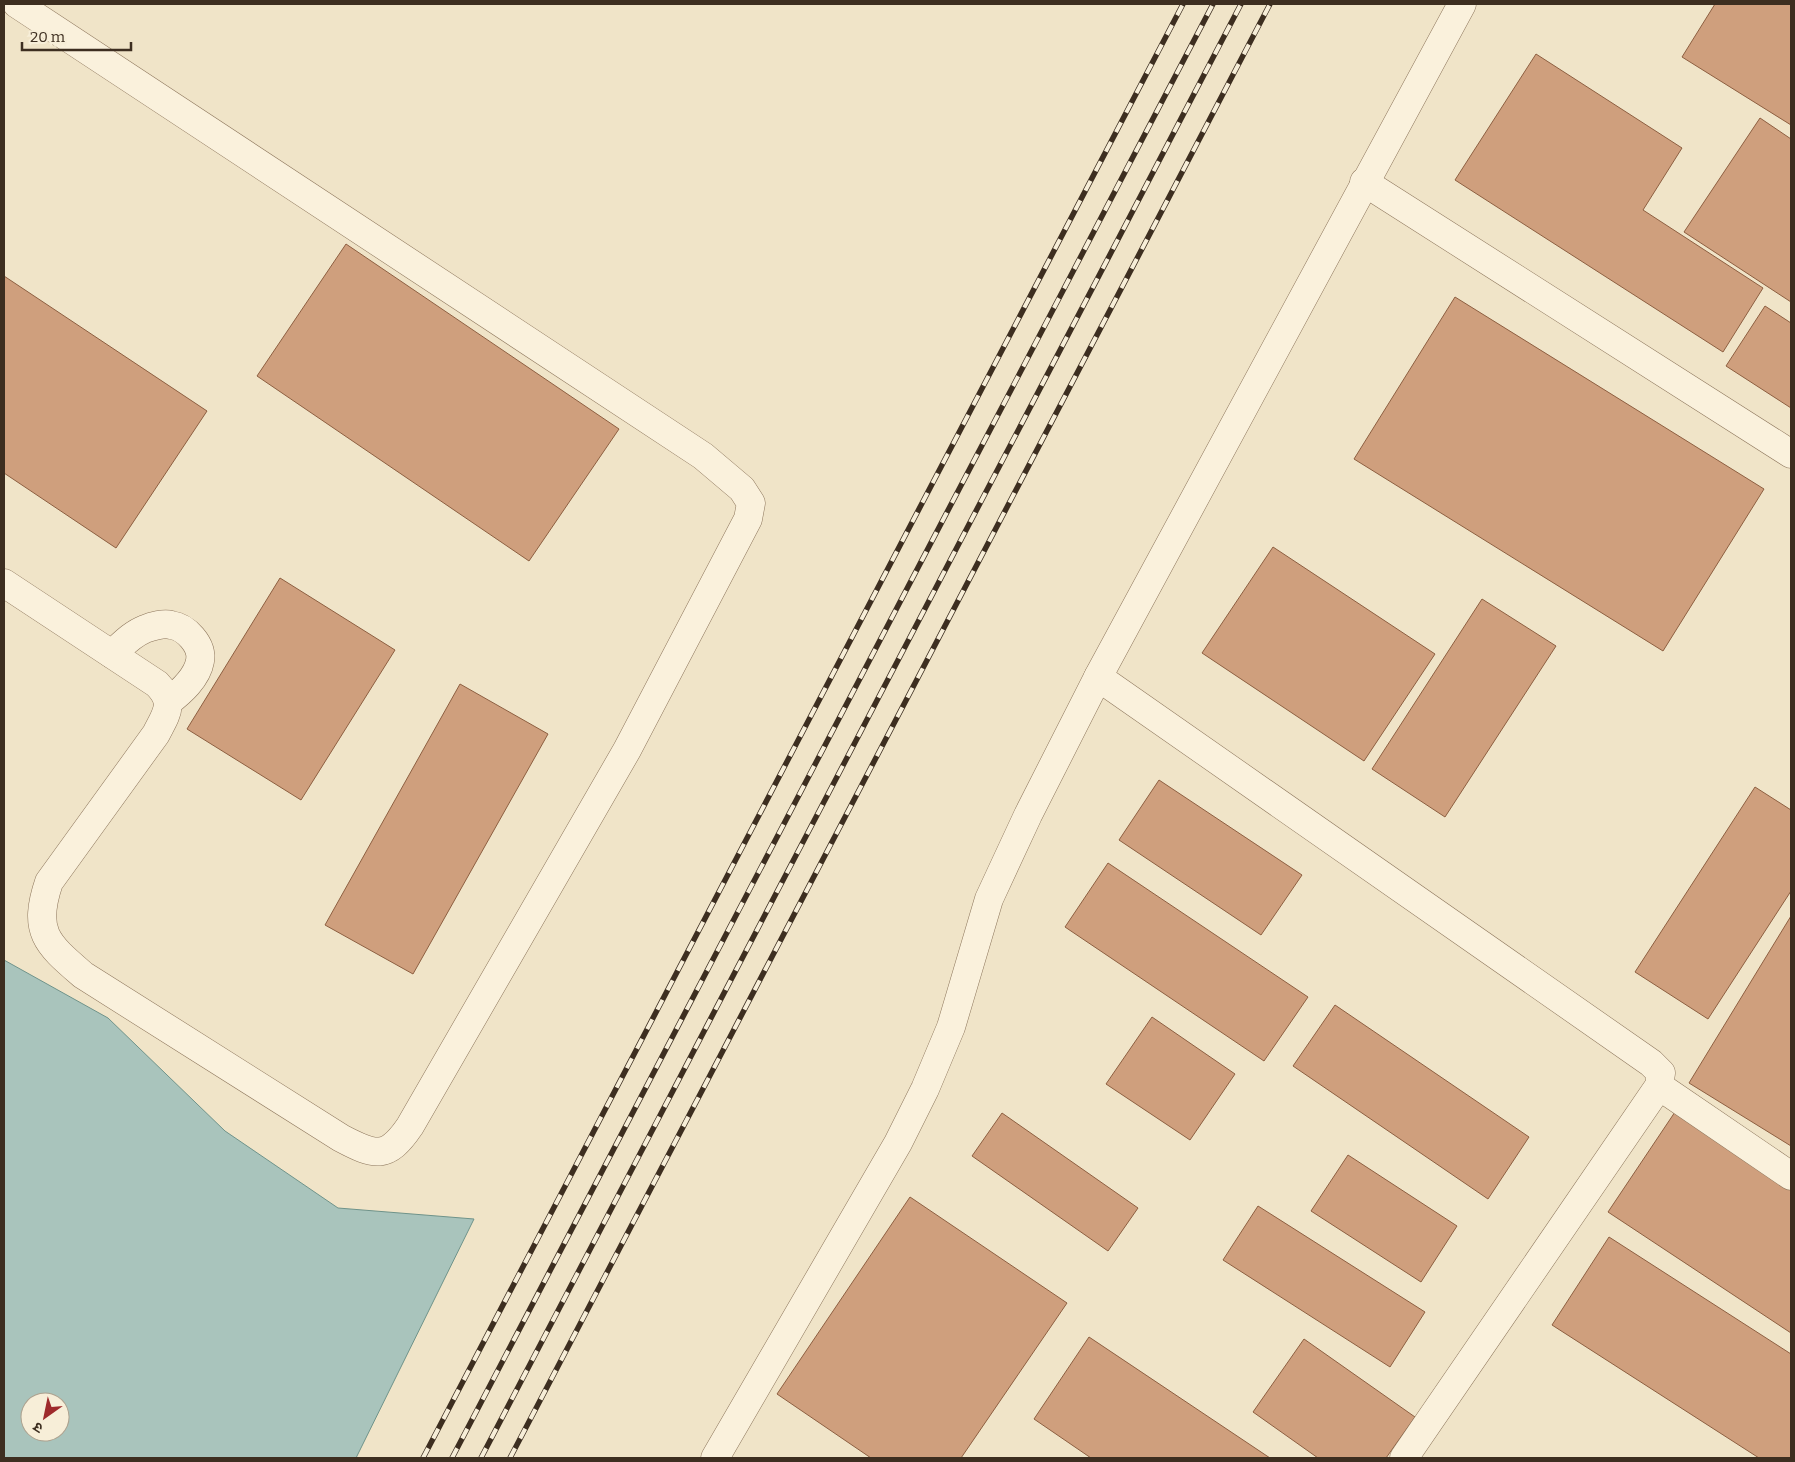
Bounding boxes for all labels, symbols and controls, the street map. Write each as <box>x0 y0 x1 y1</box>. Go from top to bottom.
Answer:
scale bar <box>22 20 131 52</box>
text: 20 m <box>30 28 66 46</box>
north arrow <box>20 1392 70 1442</box>
text: उ <box>29 1418 46 1437</box>

